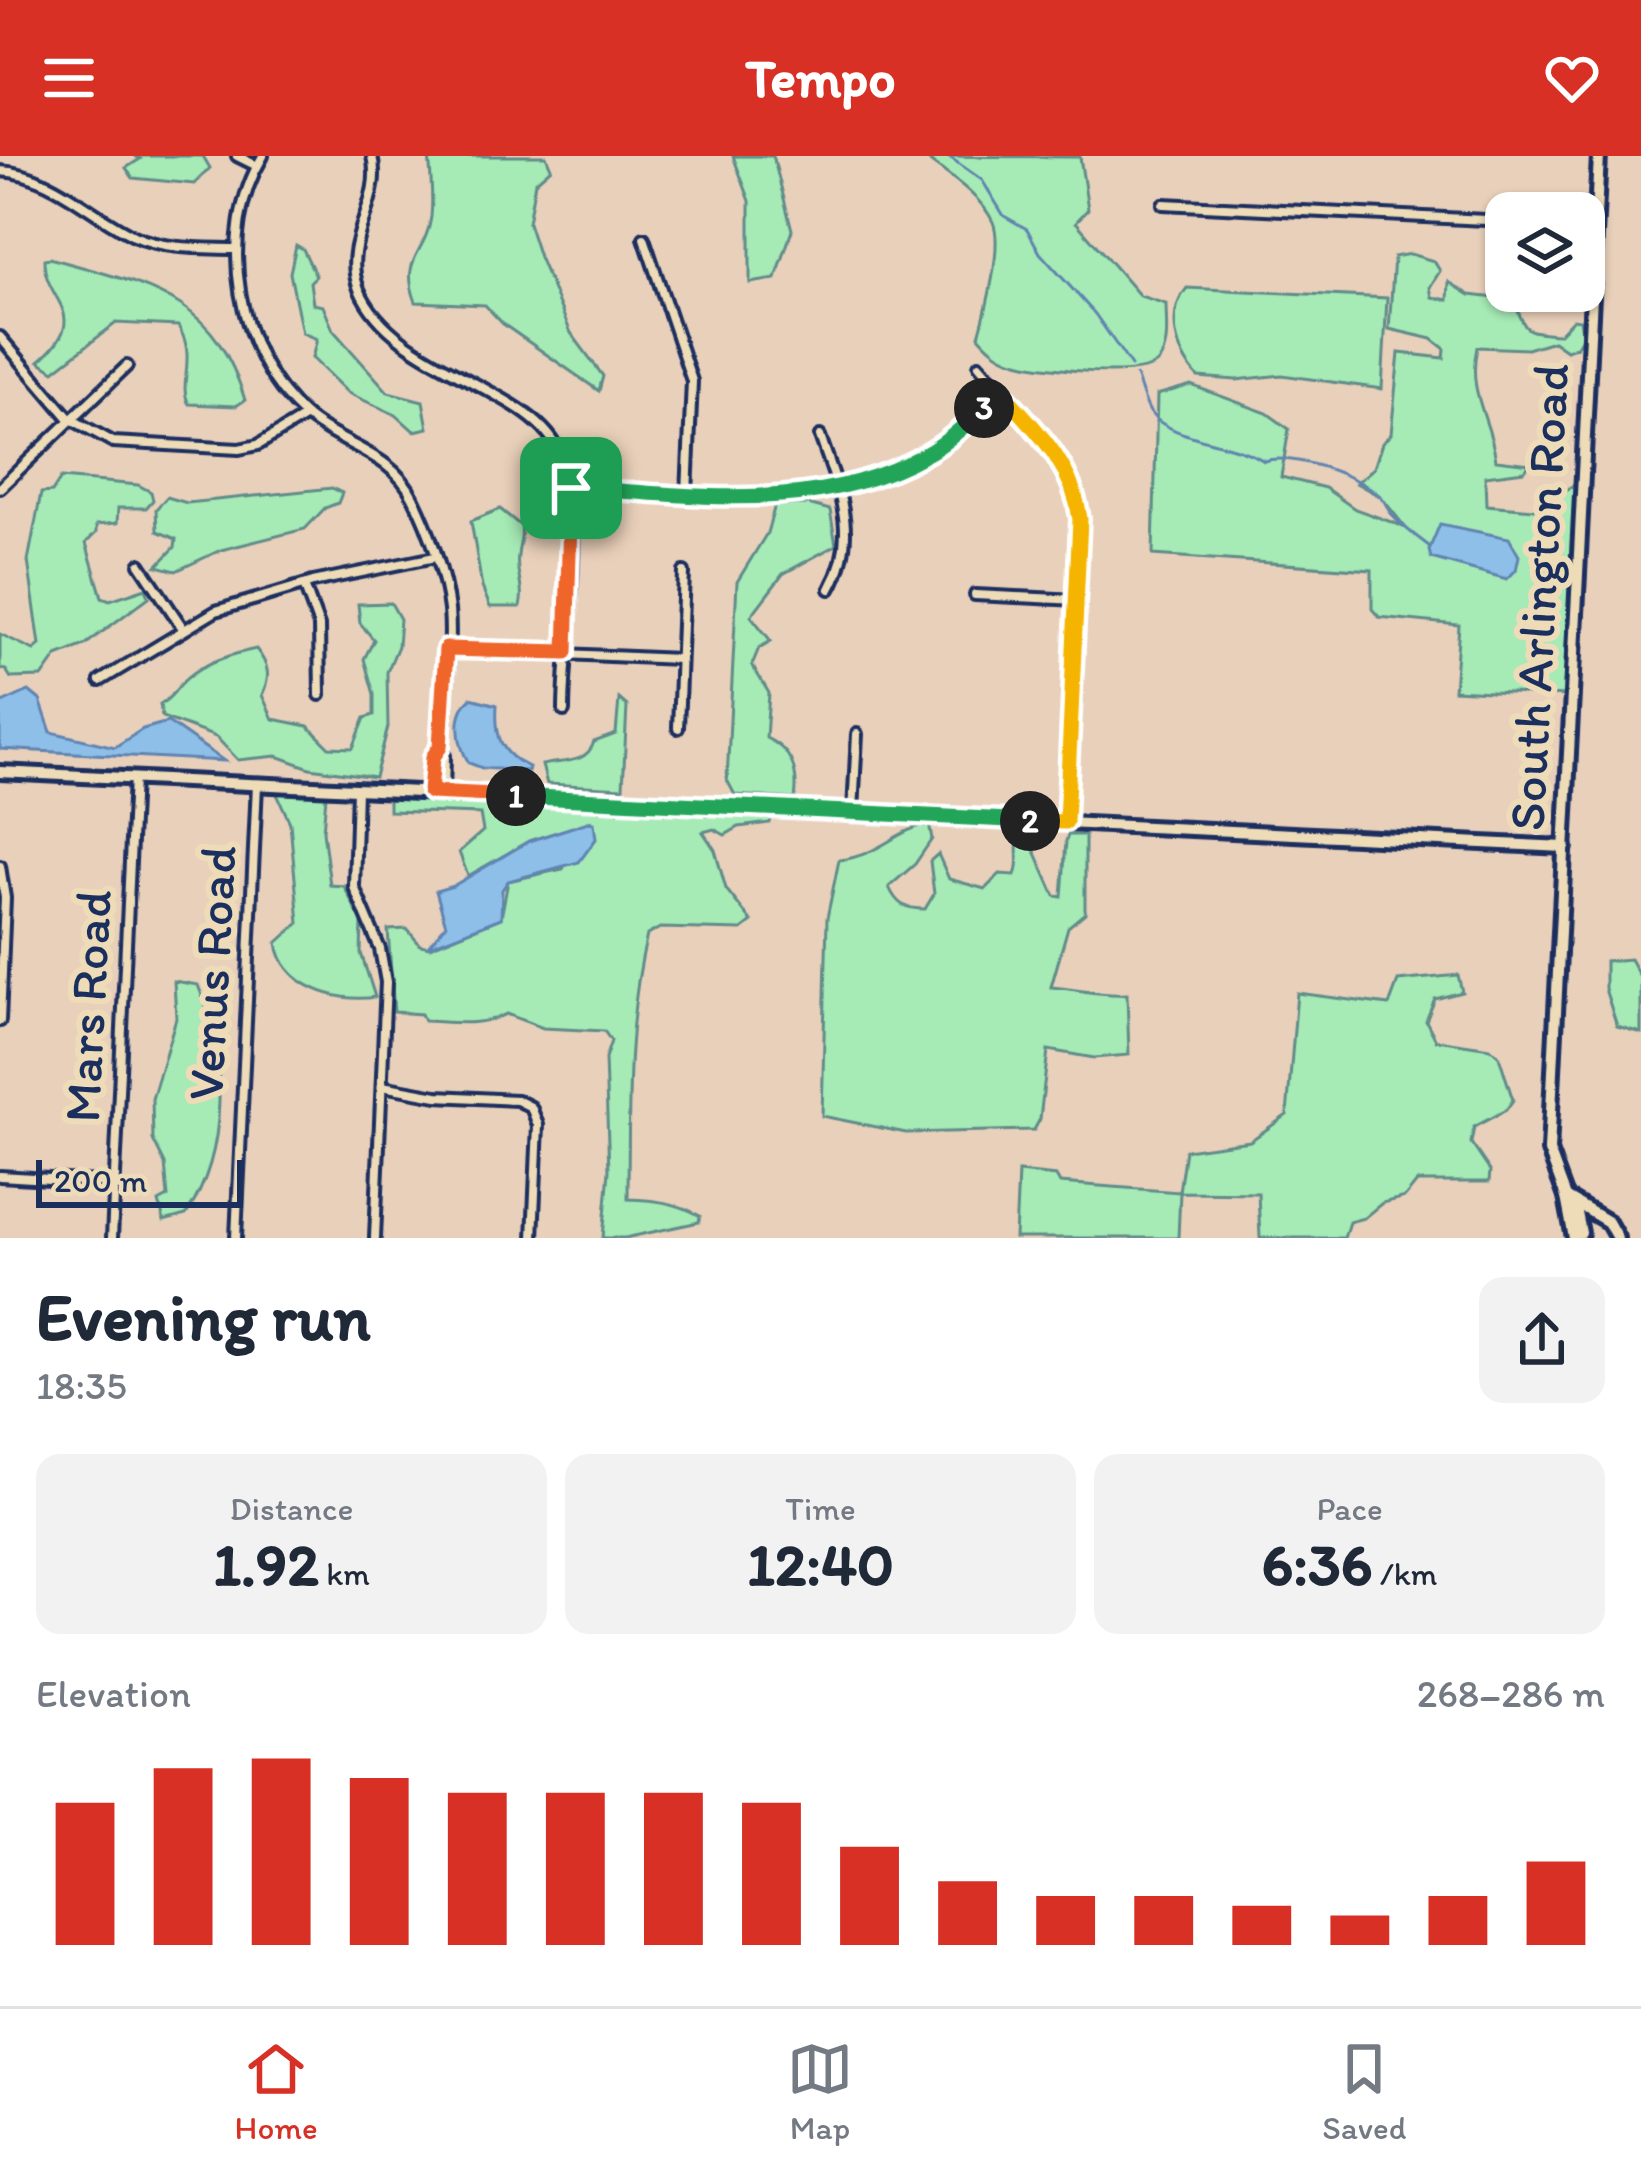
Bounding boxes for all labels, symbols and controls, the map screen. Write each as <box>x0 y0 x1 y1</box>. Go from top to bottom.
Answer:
icon: menu <box>36 45 102 111</box>
icon: heart <box>1539 45 1605 111</box>
text: Tempo <box>745 46 896 111</box>
map controls <box>1485 192 1605 312</box>
button: layers <box>1485 192 1605 312</box>
street label: South Arlington Road <box>1496 362 1581 832</box>
pin: 3 <box>954 378 1014 438</box>
text: 3 <box>975 388 993 427</box>
pin <box>520 437 622 539</box>
icon: arrive <box>538 455 604 521</box>
pin: 1 <box>486 766 546 826</box>
text: 1 <box>508 776 524 815</box>
pin: 2 <box>1000 791 1060 851</box>
text: 2 <box>1021 801 1039 840</box>
street label: Venus Road <box>174 844 249 1102</box>
street label: Mars Road <box>51 888 124 1124</box>
scale bar <box>36 1154 243 1207</box>
text: 200 m <box>54 1161 147 1200</box>
text: Evening run <box>36 1277 371 1357</box>
button: share <box>1479 1277 1605 1403</box>
text: 18:35 <box>36 1362 127 1409</box>
text: Distance <box>230 1489 353 1528</box>
text: Time <box>785 1489 856 1528</box>
text: Pace <box>1316 1489 1383 1528</box>
text: 1.92 <box>213 1528 319 1600</box>
text: 12:40 <box>747 1528 894 1600</box>
text: 6:36 <box>1262 1528 1372 1600</box>
text: km <box>319 1554 370 1593</box>
text: /km <box>1372 1554 1437 1593</box>
text: Elevation <box>36 1670 191 1717</box>
text: 268–286 m <box>1417 1670 1605 1717</box>
tab: Home <box>235 2036 318 2147</box>
tab: Map <box>787 2036 853 2147</box>
tab: Saved <box>1322 2036 1406 2147</box>

